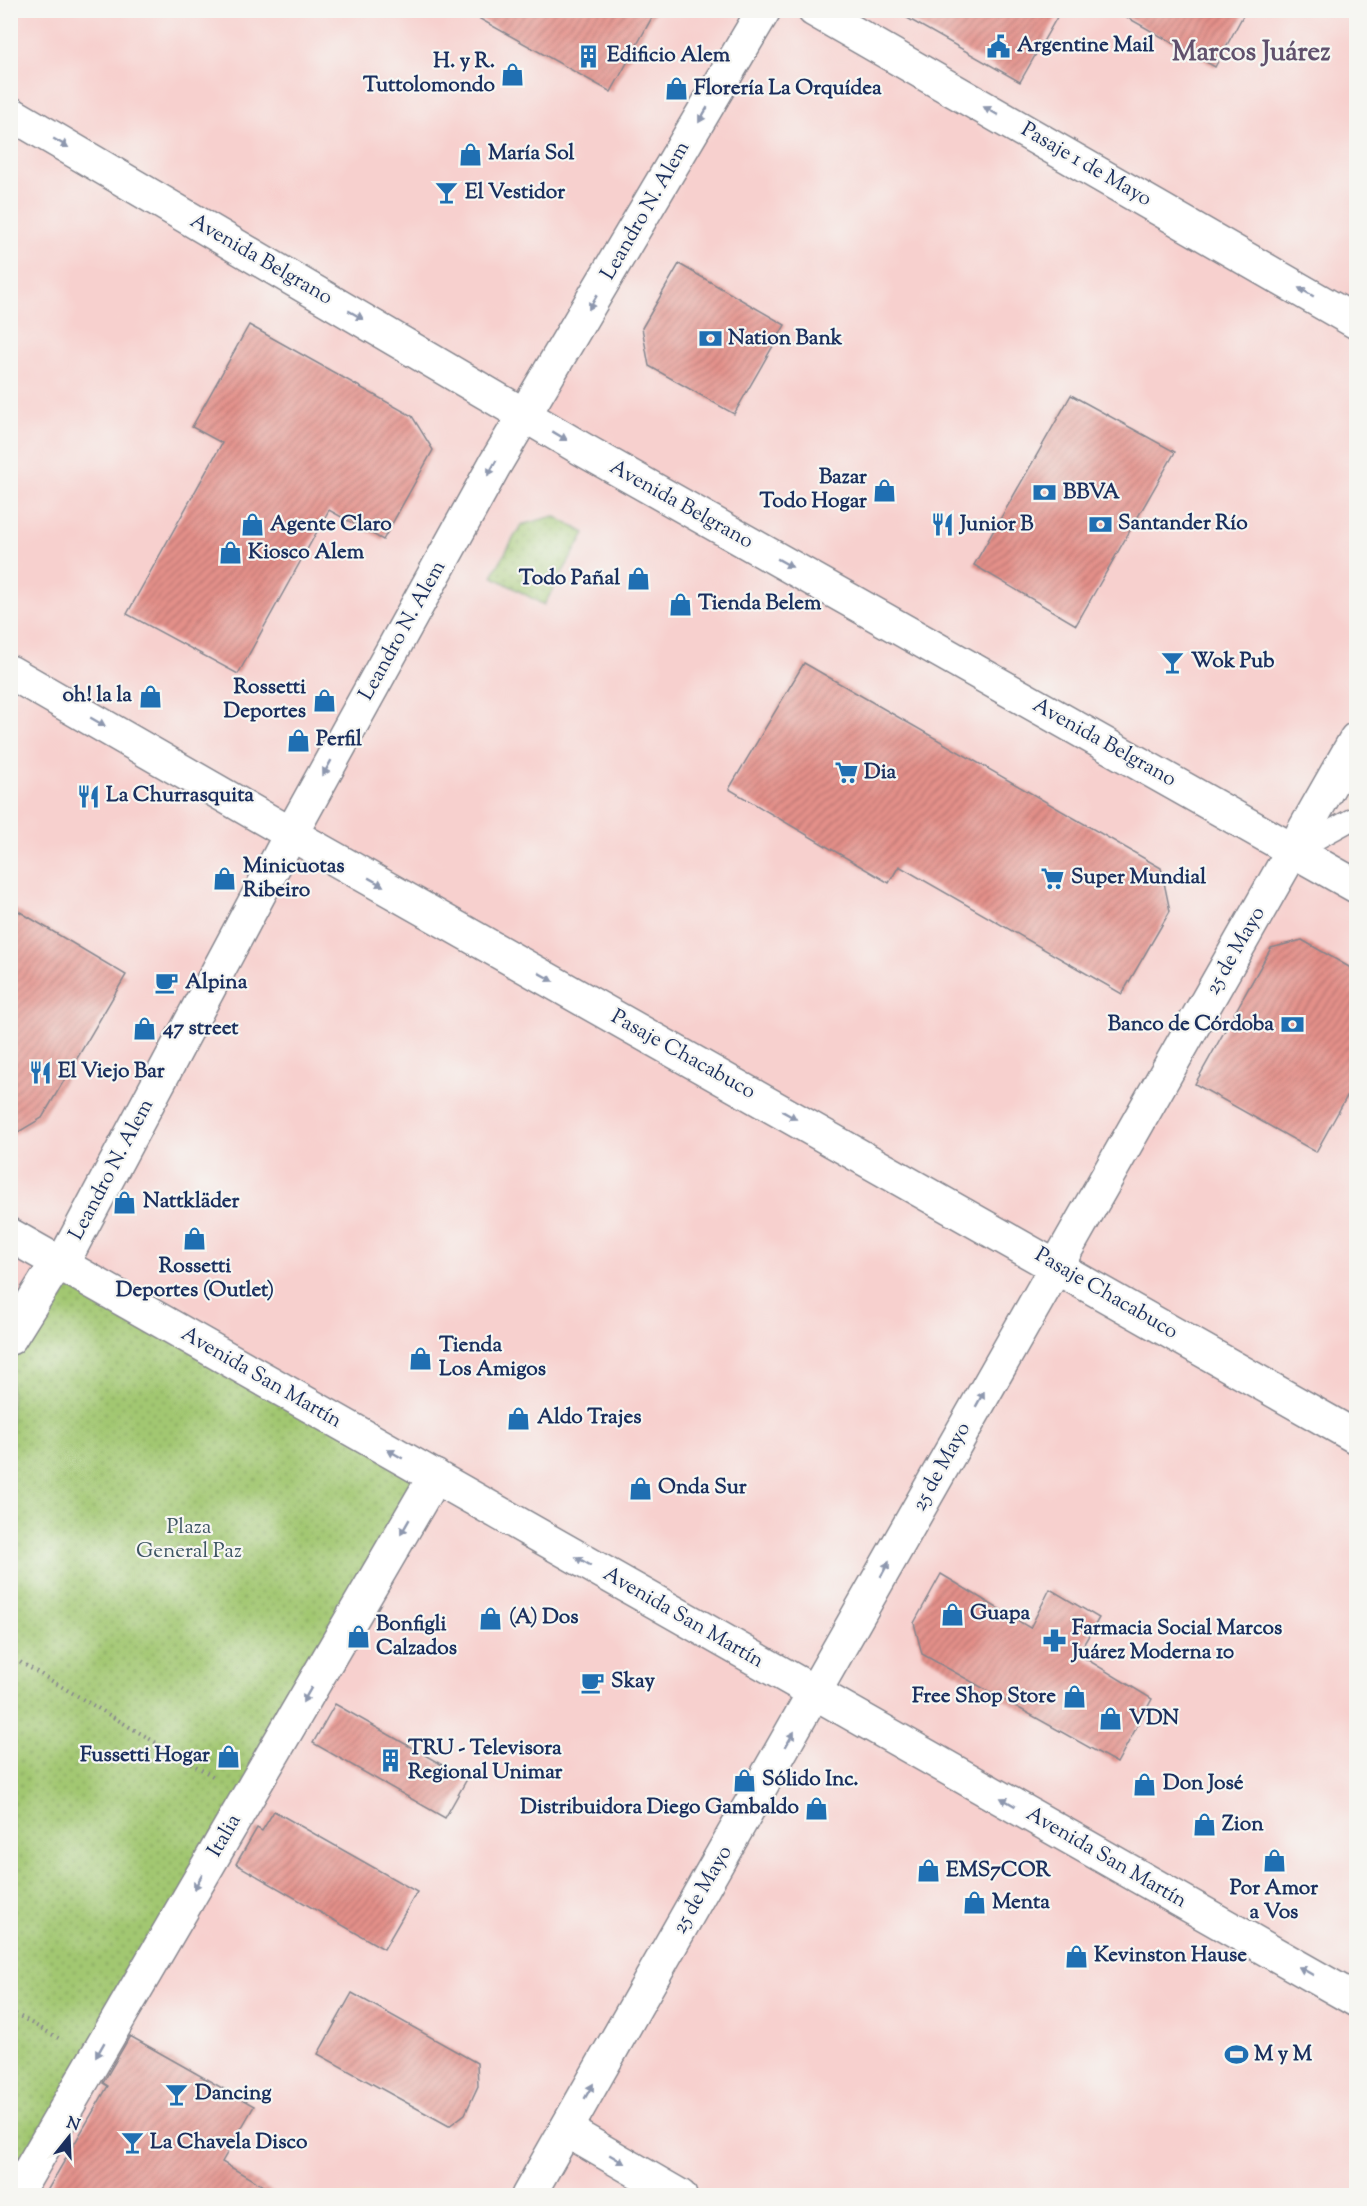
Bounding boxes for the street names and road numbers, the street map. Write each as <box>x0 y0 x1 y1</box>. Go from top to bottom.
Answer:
street label: Pasaje 1 de Mayo <box>1015 115 1157 215</box>
street label: Leandro N. Alem <box>594 136 698 286</box>
street label: Avenida Belgrano <box>184 207 338 313</box>
street label: Avenida Belgrano <box>604 453 758 557</box>
street label: Leandro N. Alem <box>352 556 454 706</box>
street label: Avenida Belgrano <box>1027 691 1181 795</box>
street label: 25 de Mayo <box>1199 901 1273 1001</box>
street label: Pasaje Chacabuco <box>605 1003 761 1107</box>
street label: Leandro N. Alem <box>62 1094 162 1246</box>
street label: Pasaje Chacabuco <box>1029 1241 1183 1347</box>
street label: Avenida San Martín <box>175 1320 347 1436</box>
street label: 25 de Mayo <box>905 1417 979 1517</box>
street label: Avenida San Martín <box>597 1560 769 1676</box>
street label: Avenida San Martín <box>1020 1800 1192 1916</box>
street label: Italia <box>201 1809 249 1863</box>
street label: 25 de Mayo <box>666 1840 740 1940</box>

